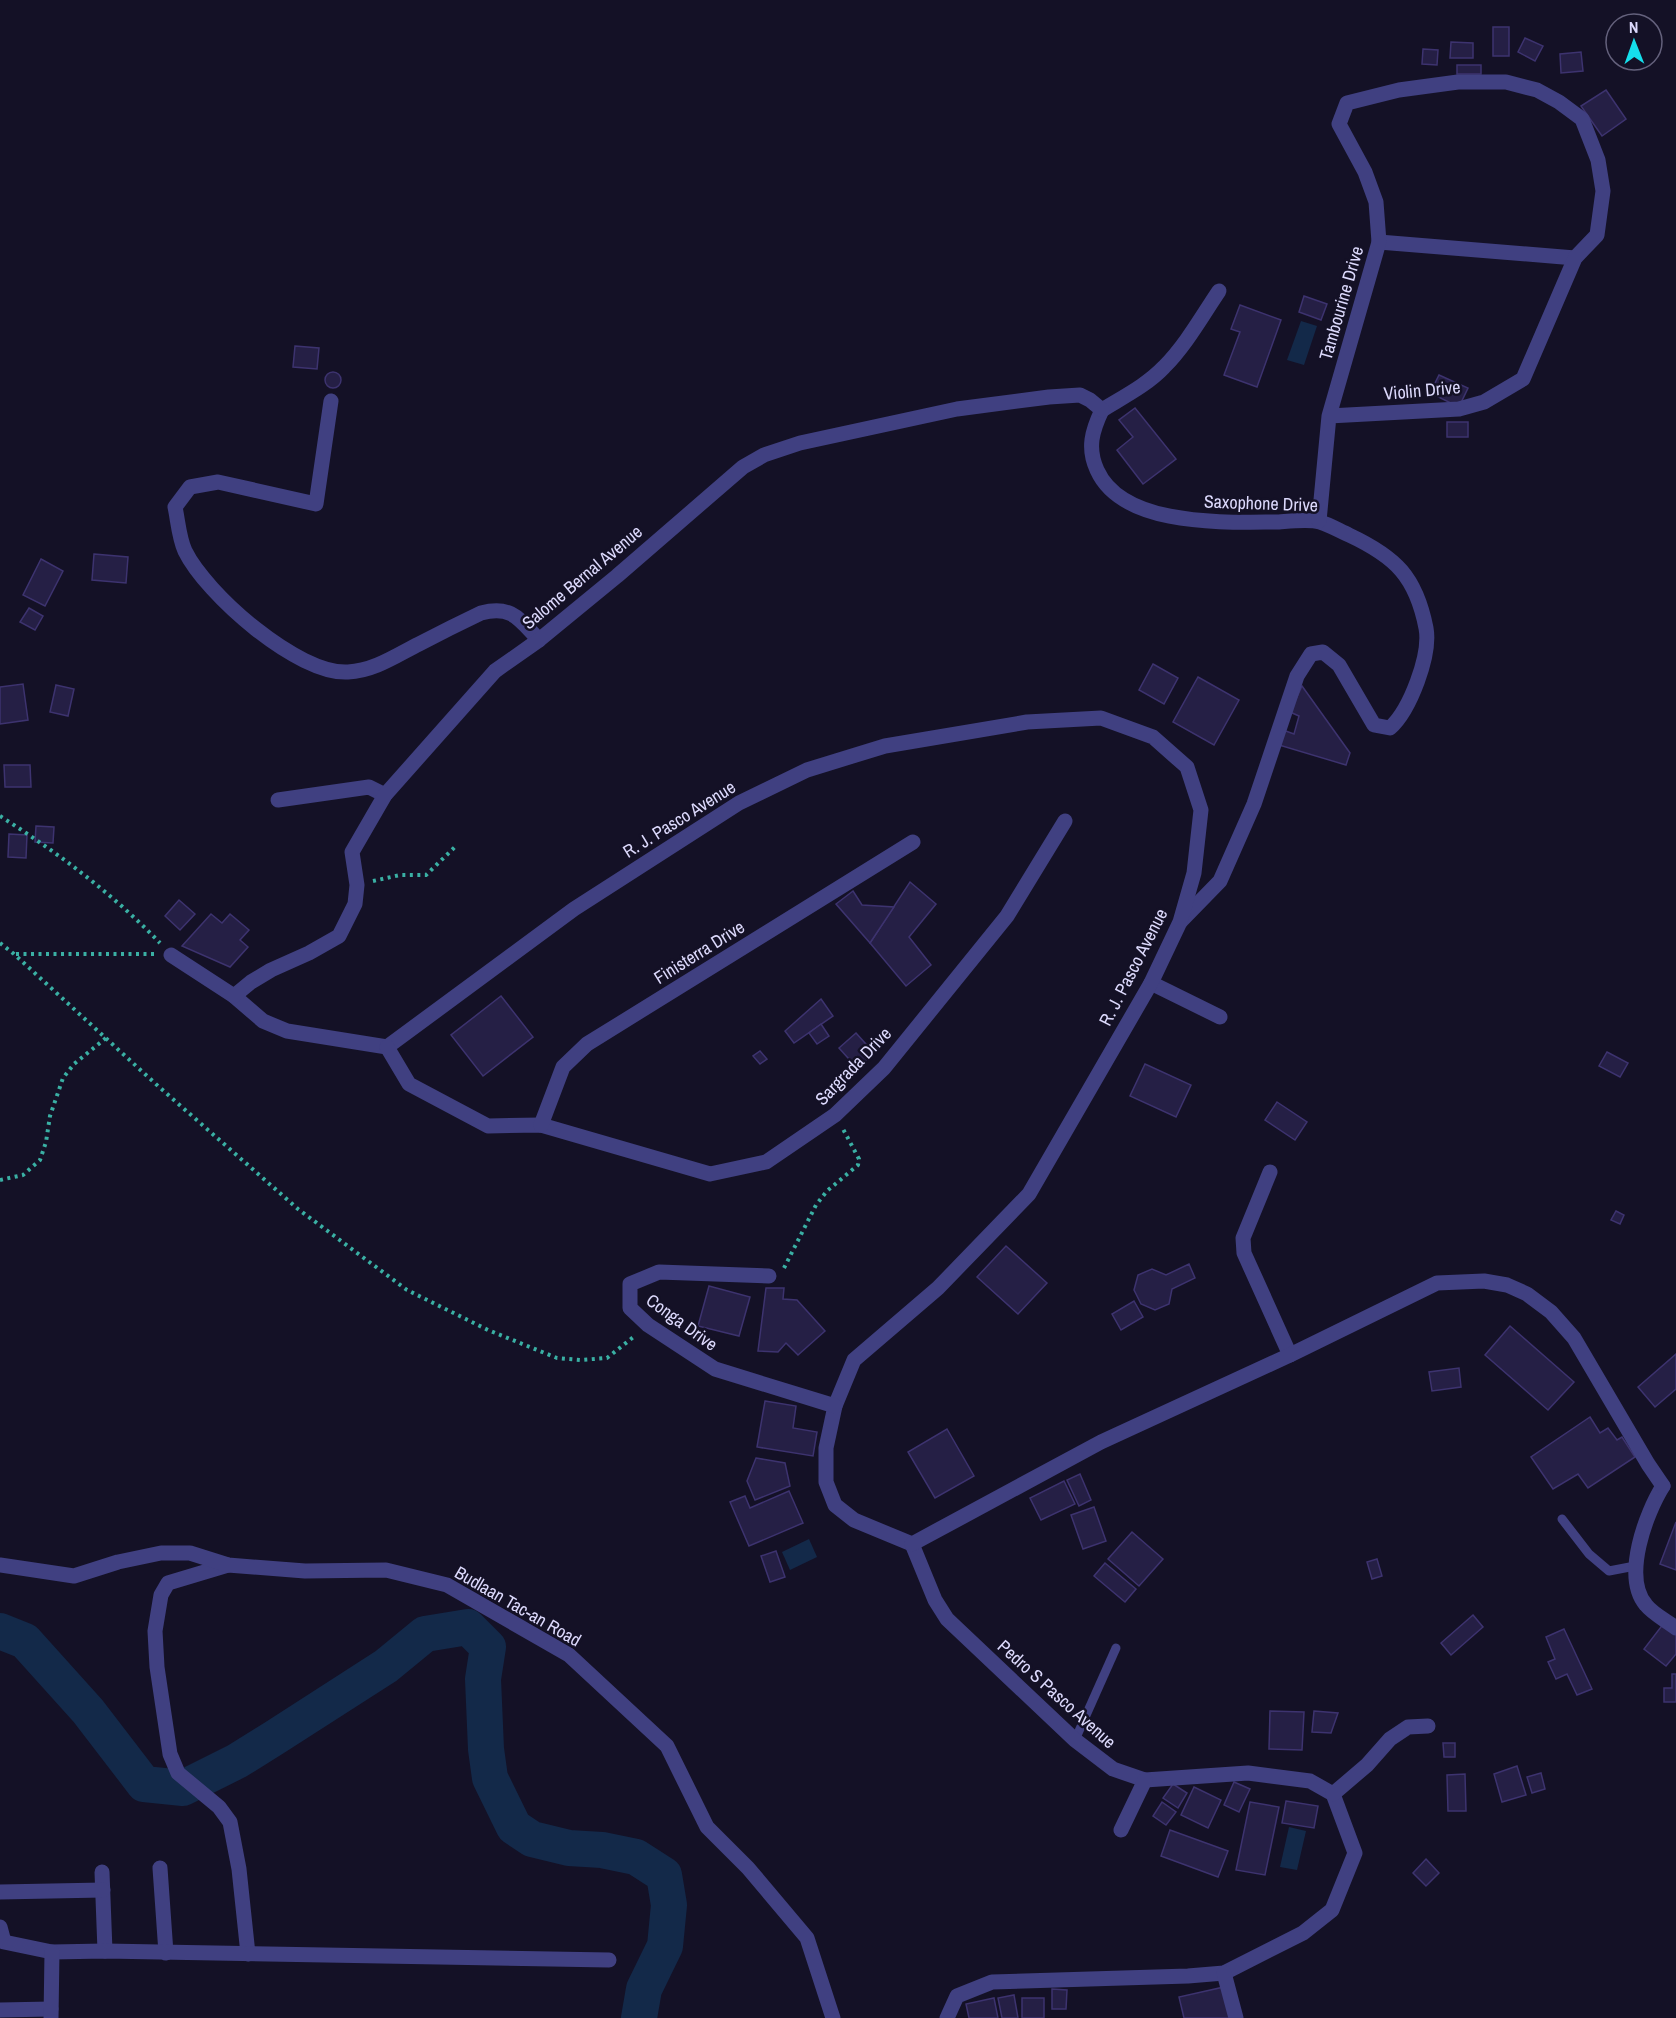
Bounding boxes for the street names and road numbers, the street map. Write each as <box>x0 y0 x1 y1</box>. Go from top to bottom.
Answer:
street label: Tambourine Drive <box>1313 243 1369 363</box>
street label: Violin Drive <box>1383 374 1461 406</box>
street label: Saxophone Drive <box>1204 489 1318 517</box>
street label: Salome Bernal Avenue <box>517 519 647 635</box>
street label: R. J. Pasco Avenue <box>618 774 740 864</box>
street label: R. J. Pasco Avenue <box>1093 904 1173 1030</box>
street label: Finisterra Drive <box>649 914 749 990</box>
street label: Sargrada Drive <box>809 1021 897 1111</box>
street label: Conga Drive <box>641 1288 723 1356</box>
street label: Budlaan Tac-an Road <box>450 1560 586 1652</box>
street label: Pedro S Pasco Avenue <box>992 1634 1122 1754</box>

